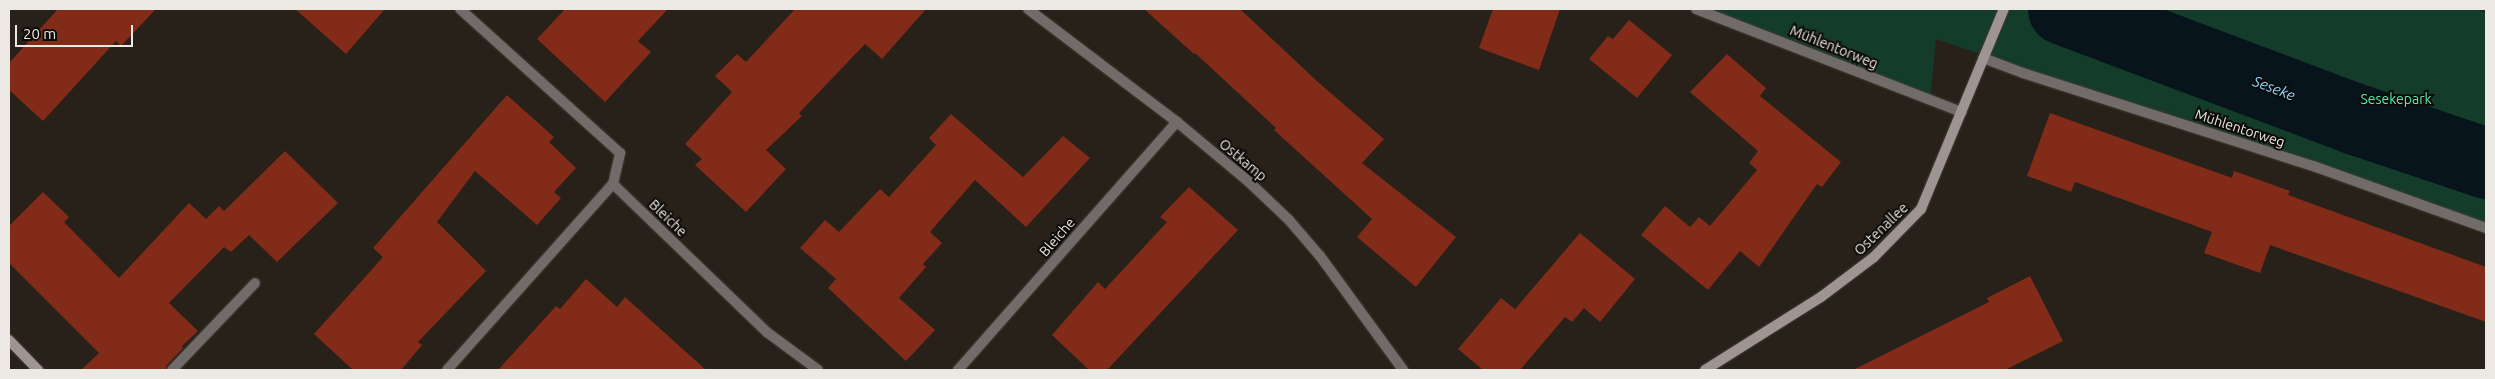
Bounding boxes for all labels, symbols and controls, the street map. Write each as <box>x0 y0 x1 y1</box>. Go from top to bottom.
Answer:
scale bar <box>18 15 135 47</box>
street label: Mühlentorweg <box>1788 22 1880 72</box>
text: 20 m <box>23 25 56 42</box>
water label: Seseke <box>2250 72 2298 104</box>
park label: Sesekepark <box>2360 91 2432 107</box>
street label: Mühlentorweg <box>2193 106 2287 150</box>
street label: Ostkamp <box>1216 135 1270 185</box>
street label: Bleiche <box>646 196 690 240</box>
street label: Ostenallee <box>1851 199 1911 259</box>
street label: Bleiche <box>1036 214 1078 260</box>

